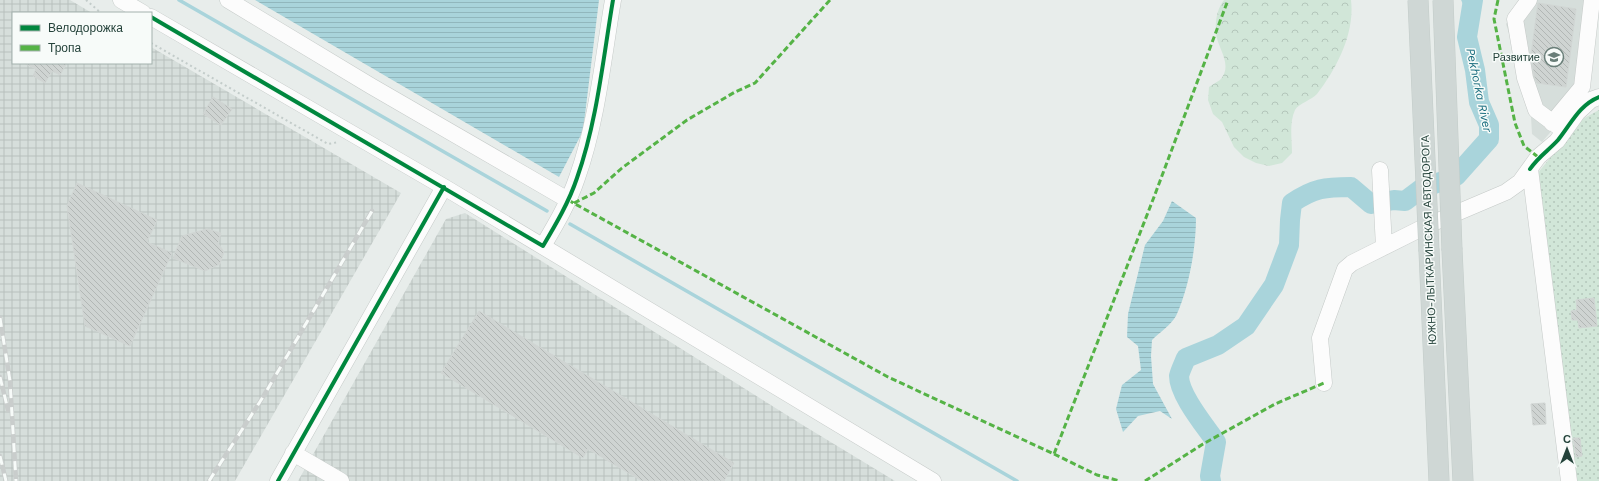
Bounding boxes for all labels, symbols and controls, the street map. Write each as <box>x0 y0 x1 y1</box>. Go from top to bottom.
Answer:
legend <box>12 12 152 64</box>
text: Велодорожка <box>48 21 123 35</box>
text: Тропа <box>48 41 82 55</box>
school or university icon: Развитие <box>1543 46 1565 68</box>
water label: Pekhorka River <box>1463 47 1495 135</box>
place label: Развитие <box>1493 51 1540 64</box>
street label: ЮЖНО-ЛЫТКАРИНСКАЯ АВТОДОРОГА <box>1419 134 1439 345</box>
north arrow <box>1547 429 1587 469</box>
text: С <box>1563 433 1571 446</box>

